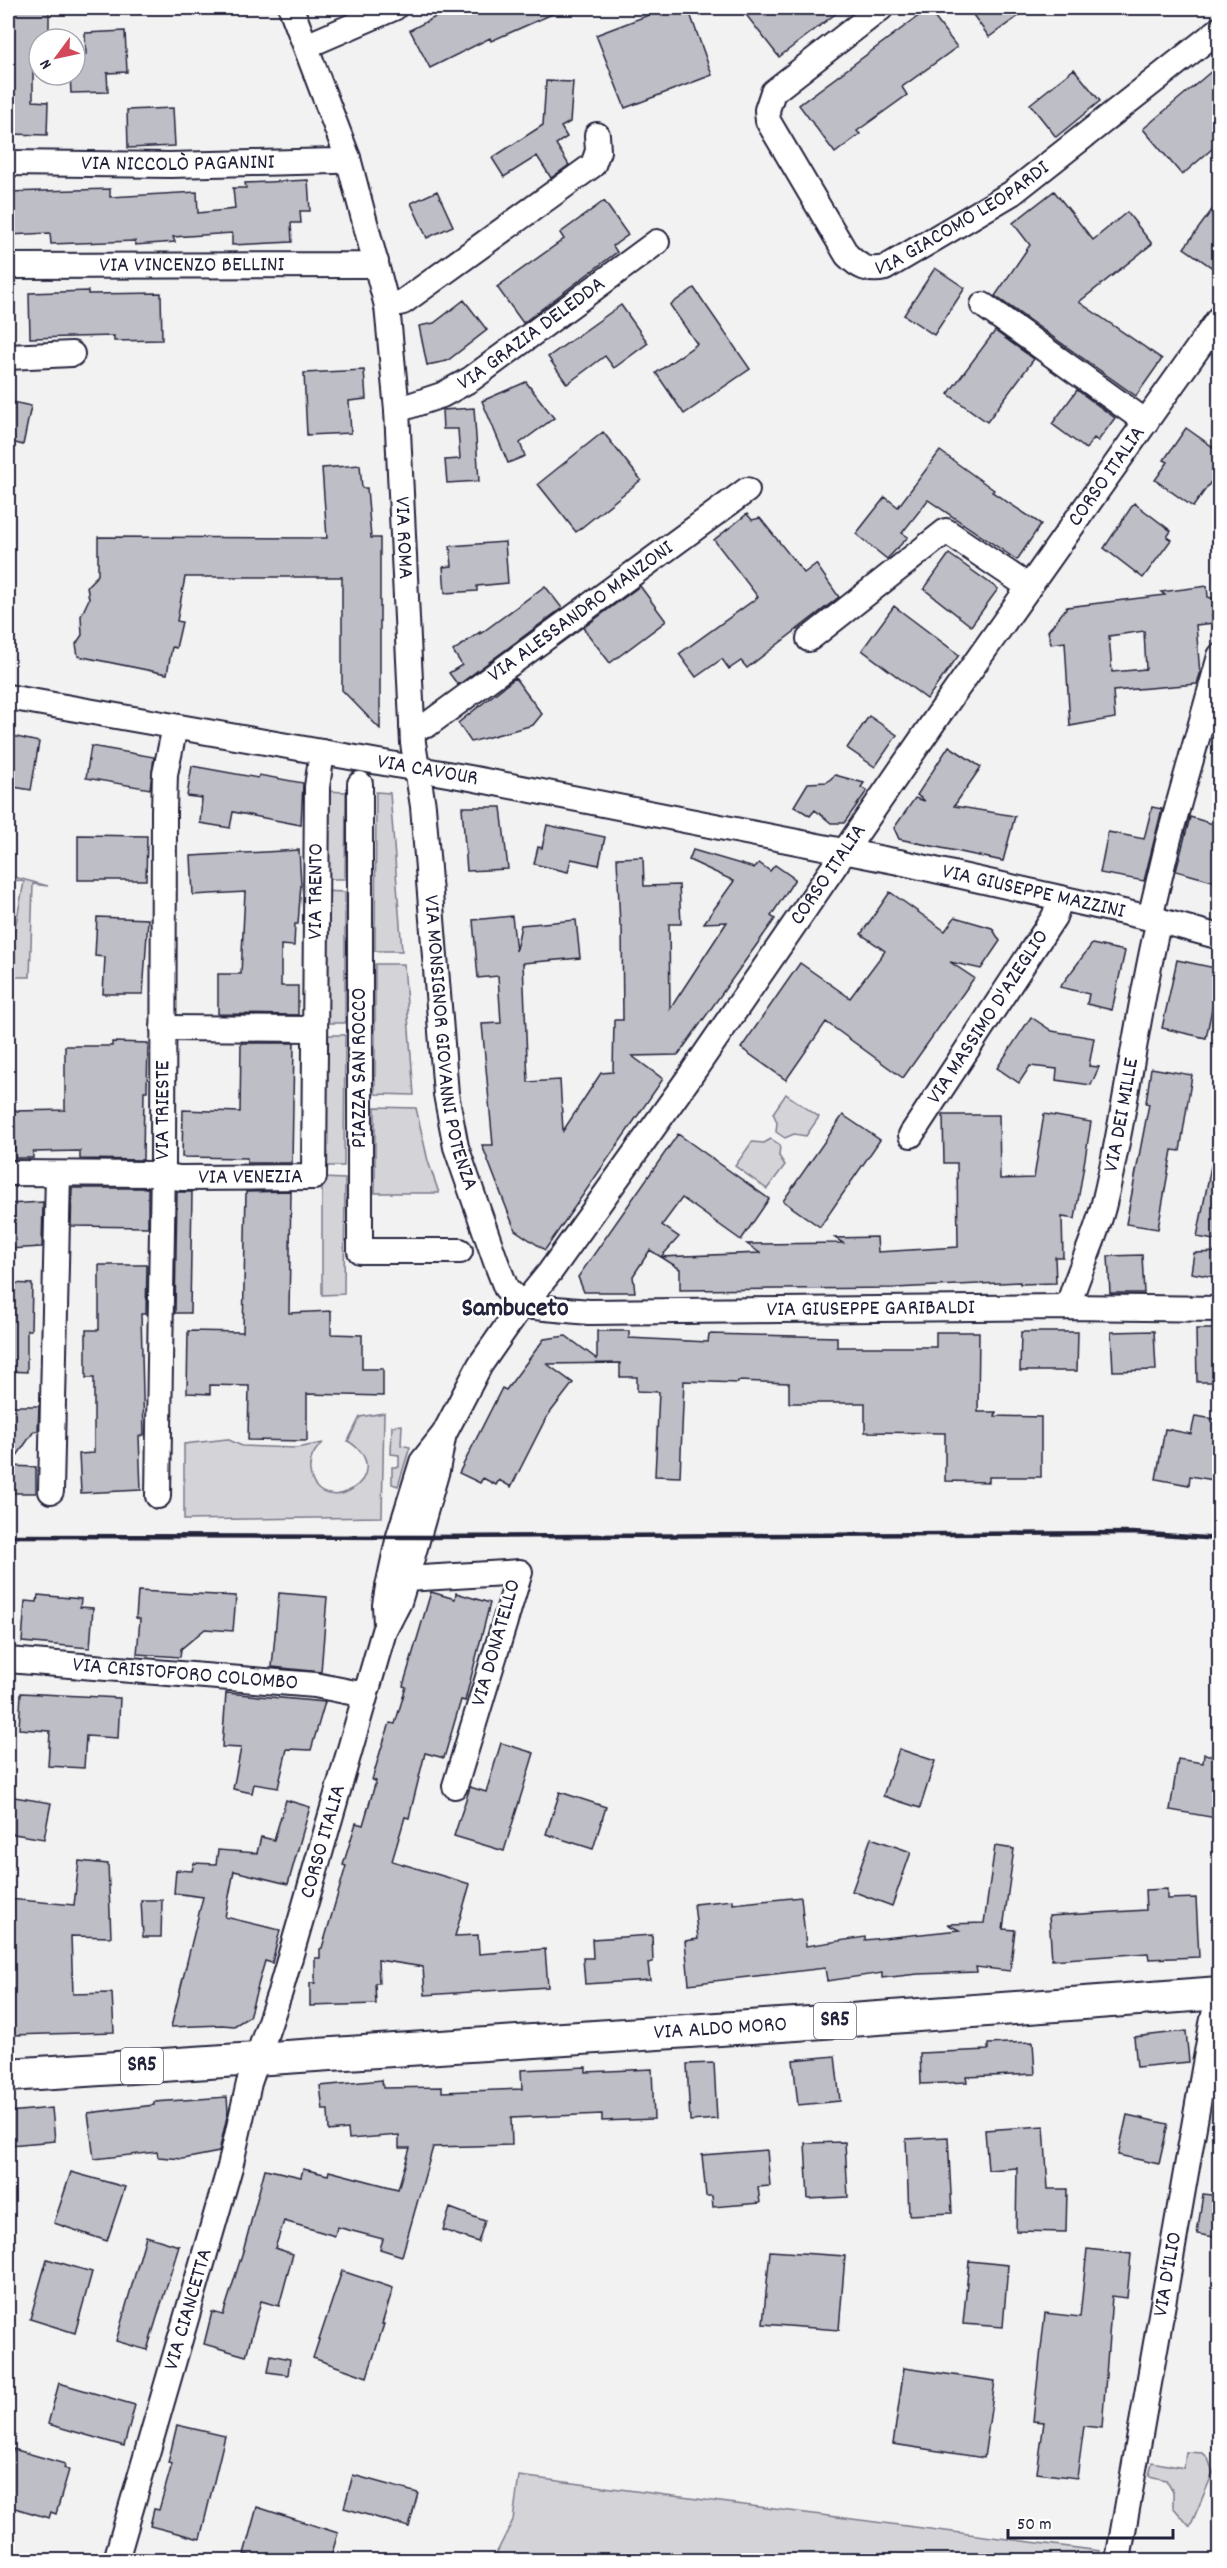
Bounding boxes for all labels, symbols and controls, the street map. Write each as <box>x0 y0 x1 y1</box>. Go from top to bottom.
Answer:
north arrow <box>27 27 87 87</box>
text: N <box>35 54 58 73</box>
street label: VIA NICCOLÒ PAGANINI <box>81 147 275 181</box>
street label: VIA GIACOMO LEOPARDI <box>873 153 1056 285</box>
street label: VIA VINCENZO BELLINI <box>100 250 285 281</box>
street label: VIA GRAZIA DELEDDA <box>452 269 612 399</box>
street label: CORSO ITALIA <box>1061 420 1154 533</box>
street label: VIA ROMA <box>386 496 421 580</box>
street label: VIA ALESSANDRO MANZONI <box>482 533 680 691</box>
street label: VIA CAVOUR <box>375 746 481 795</box>
street label: CORSO ITALIA <box>783 818 874 932</box>
street label: VIA TRENTO <box>300 843 332 940</box>
street label: VIA GIUSEPPE MAZZINI <box>939 857 1128 927</box>
street label: VIA MONSIGNOR GIOVANNI POTENZA <box>415 894 486 1195</box>
street label: VIA MASSIMO D'AZEGLIO <box>920 924 1057 1111</box>
street label: PIAZZA SAN ROCCO <box>345 988 376 1148</box>
street label: VIA DEI MILLE <box>1096 1056 1148 1175</box>
street label: VIA TRIESTE <box>148 1060 179 1160</box>
street label: VIA VENEZIA <box>198 1162 303 1193</box>
district label: Sambuceto <box>461 1291 569 1328</box>
street label: VIA GIUSEPPE GARIBALDI <box>766 1292 975 1326</box>
street label: VIA DONATELLO <box>464 1576 530 1710</box>
street label: VIA CRISTOFORO COLOMBO <box>71 1650 299 1699</box>
street label: CORSO ITALIA <box>292 1781 354 1902</box>
road number: SR5 <box>814 2003 856 2039</box>
street label: VIA ALDO MORO <box>653 2009 788 2049</box>
road number: SR5 <box>121 2048 163 2084</box>
street label: VIA D'ILIO <box>1145 2230 1191 2319</box>
street label: VIA CIANCETTA <box>156 2245 221 2374</box>
scale bar <box>1008 2502 1173 2540</box>
text: 50 m <box>1017 2513 1052 2538</box>

